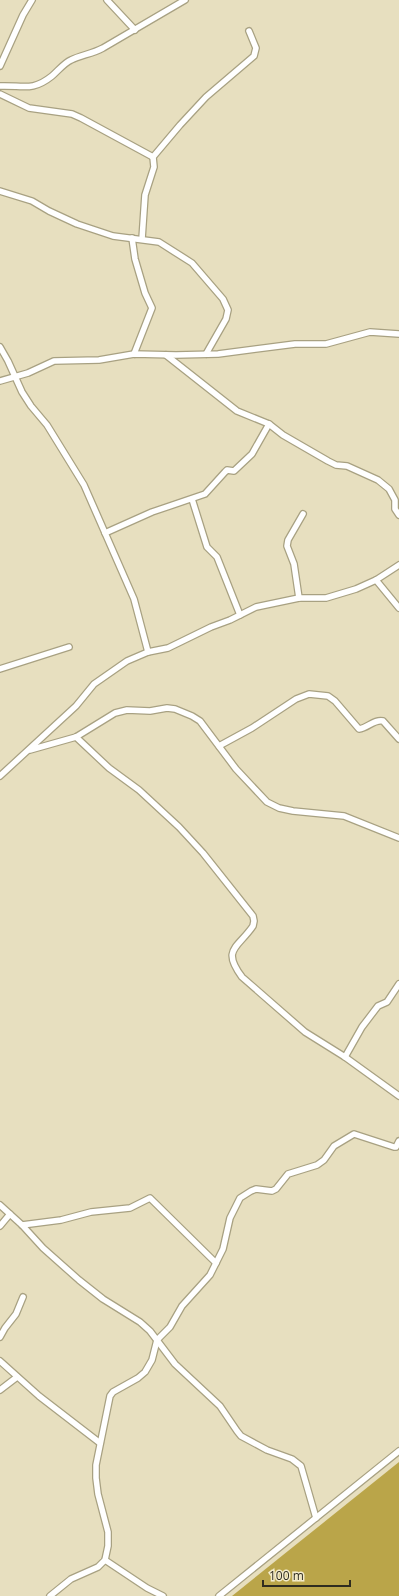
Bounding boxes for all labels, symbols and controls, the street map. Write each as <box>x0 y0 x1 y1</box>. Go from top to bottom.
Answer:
scale bar <box>263 1562 350 1588</box>
text: 100 m <box>269 1567 304 1584</box>

